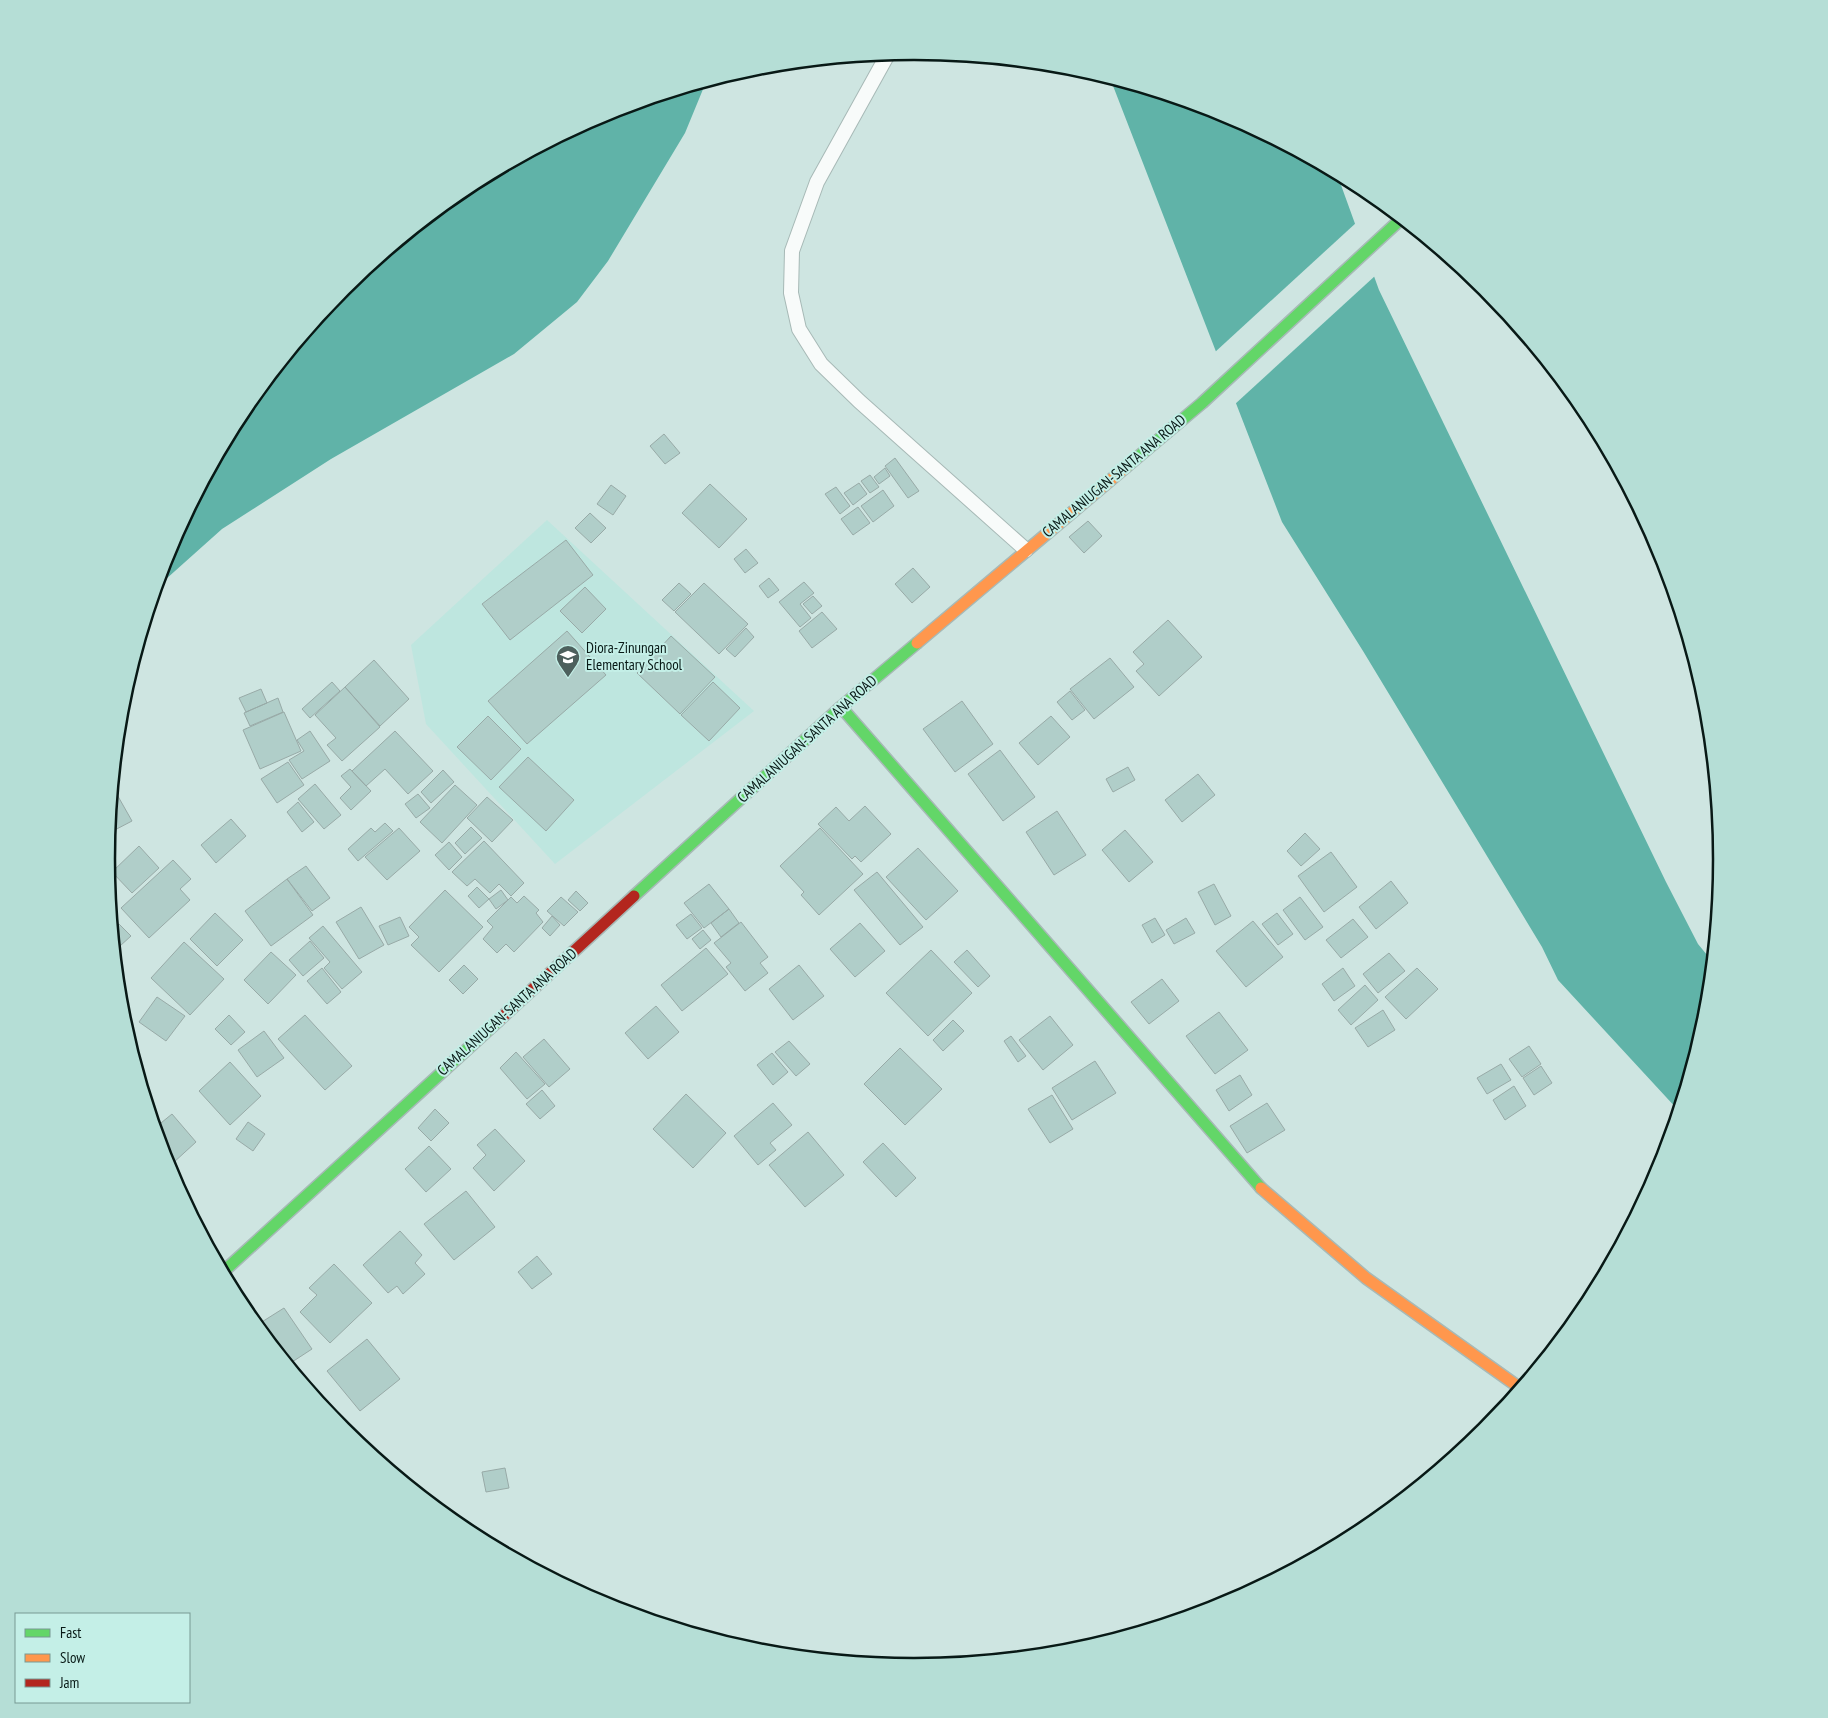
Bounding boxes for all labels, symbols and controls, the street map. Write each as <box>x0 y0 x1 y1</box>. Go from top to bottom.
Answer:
street label: CAMALANIUGAN-SANTA ANA ROAD <box>1038 410 1189 541</box>
place label: Diora-Zinungan Elementary School <box>586 638 683 674</box>
school or university icon: Diora-Zinungan Elementary School <box>555 644 581 678</box>
street label: CAMALANIUGAN-SANTA ANA ROAD <box>733 671 881 806</box>
street label: CAMALANIUGAN-SANTA ANA ROAD <box>433 944 581 1079</box>
legend <box>15 1613 190 1703</box>
text: Fast <box>60 1623 81 1642</box>
text: Slow <box>60 1648 85 1667</box>
text: Jam <box>59 1673 79 1692</box>

